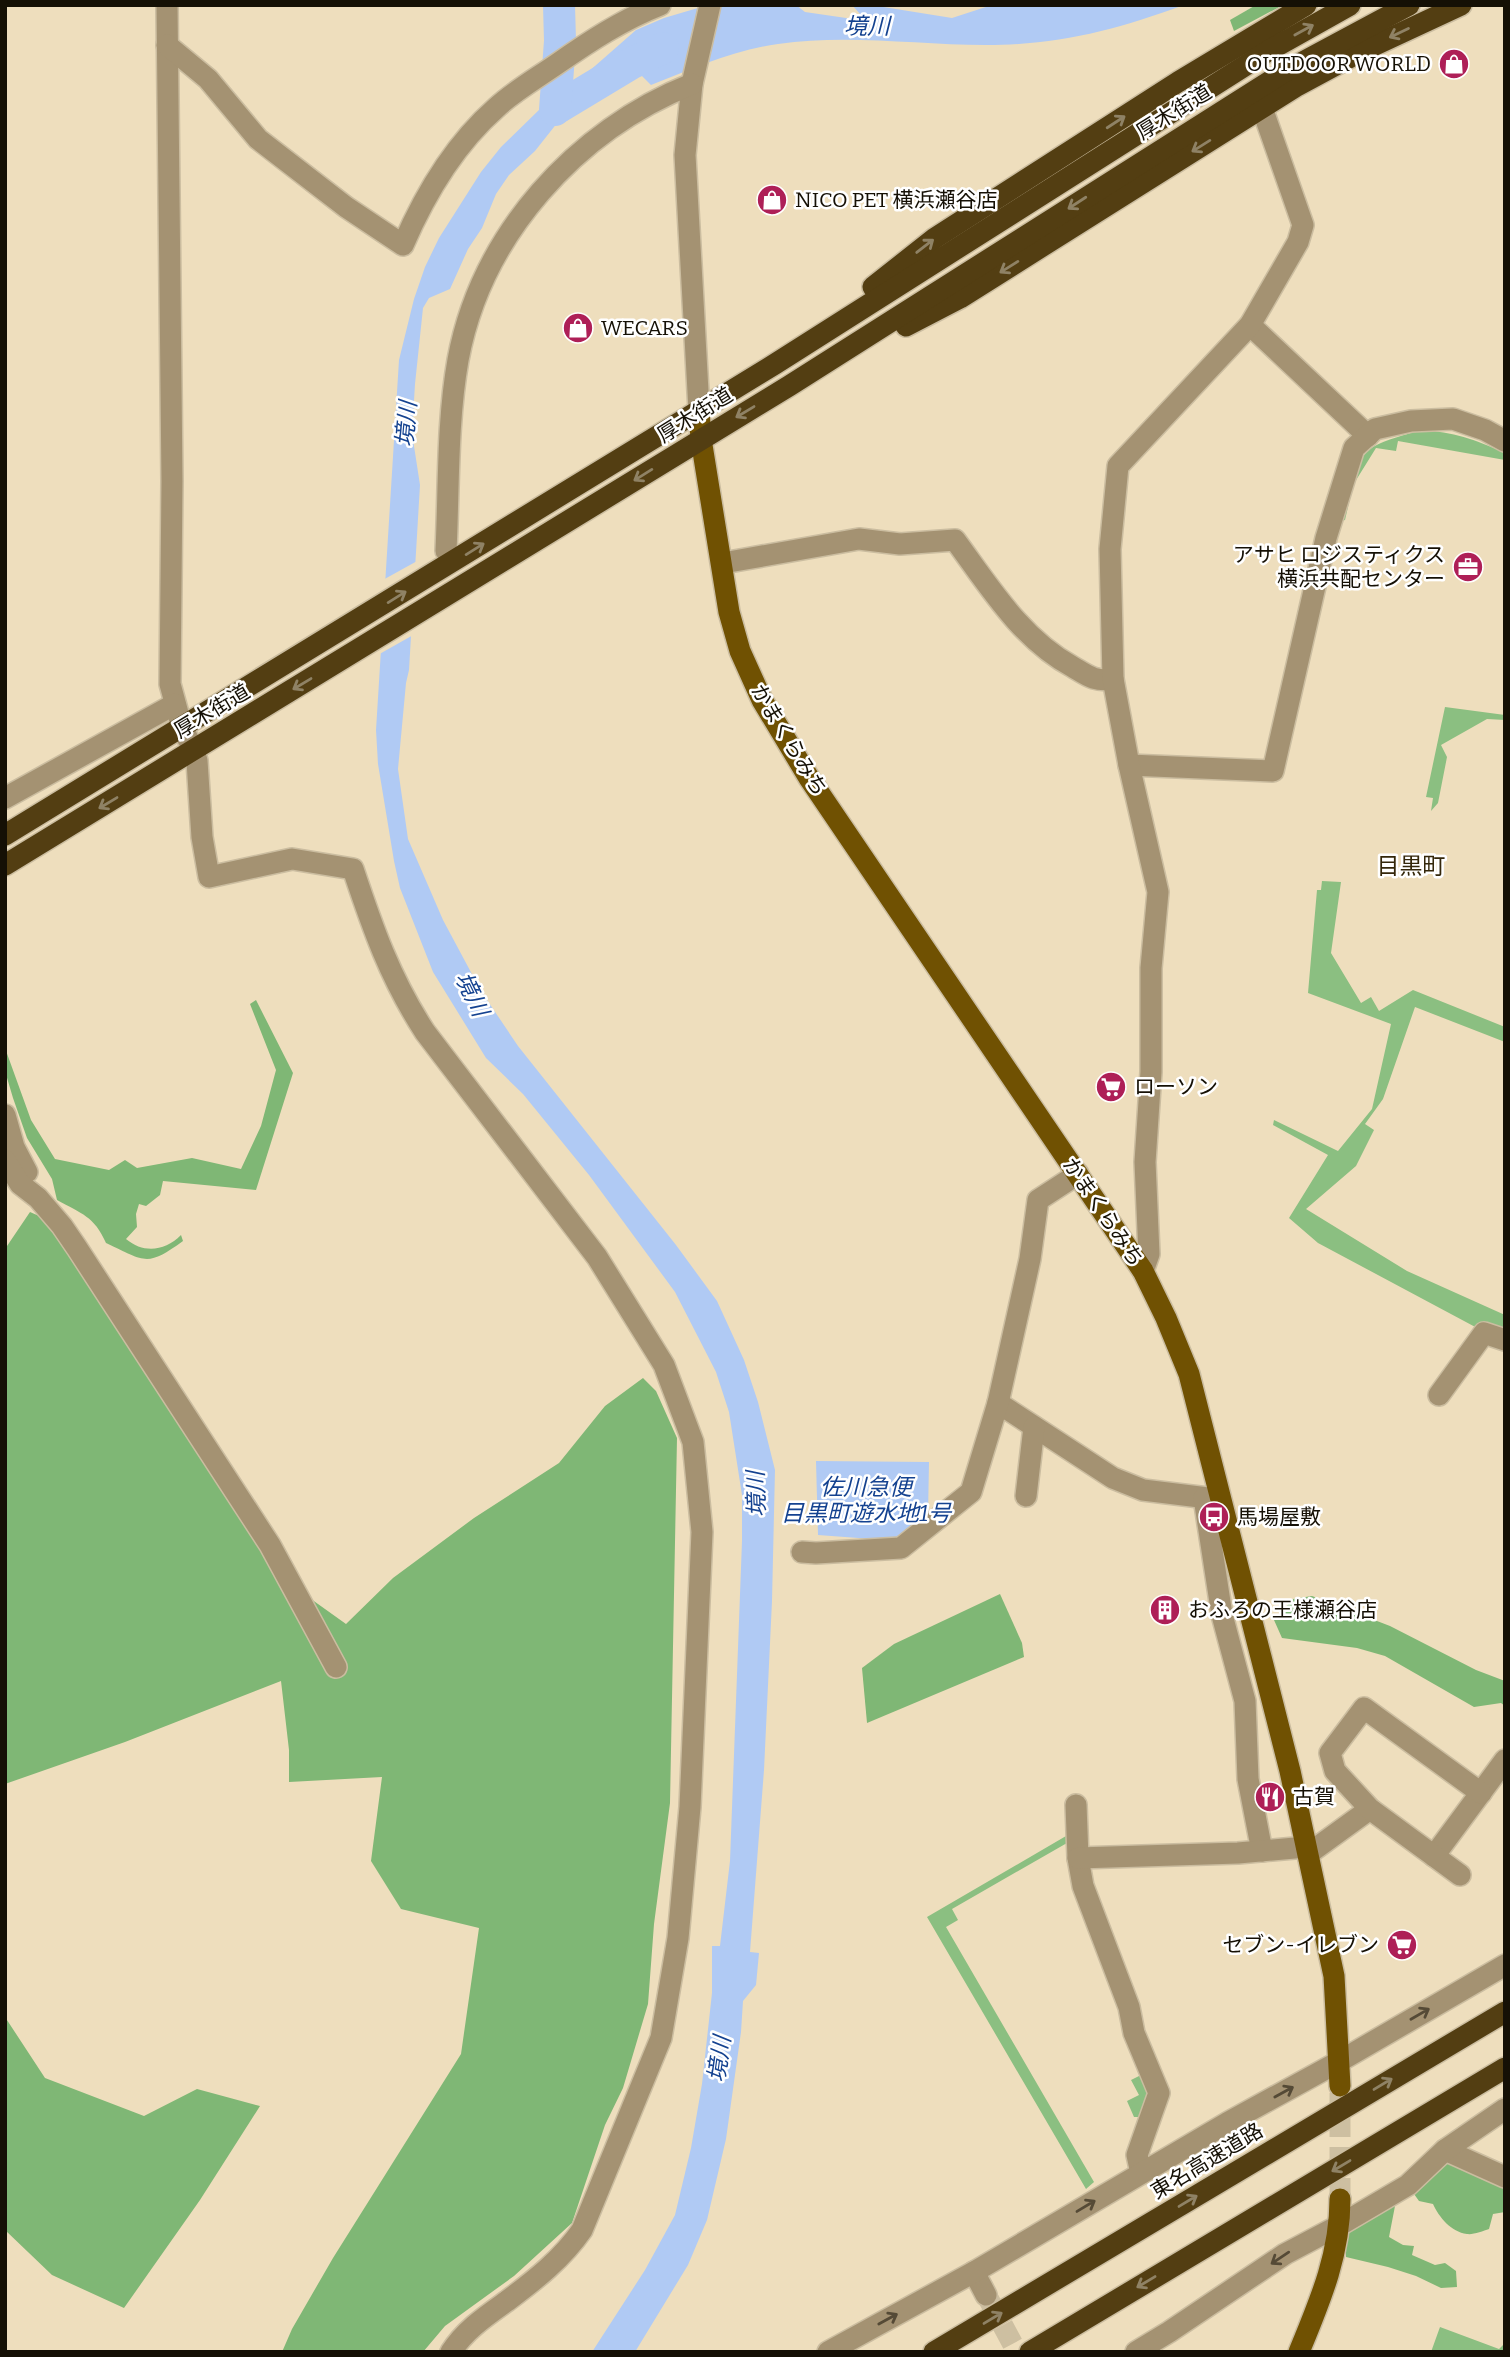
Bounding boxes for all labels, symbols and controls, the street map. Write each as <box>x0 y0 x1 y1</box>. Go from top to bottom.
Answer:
water label: 境川 <box>844 12 893 40</box>
one-way arrow <box>1294 23 1314 37</box>
one-way arrow <box>1389 27 1410 40</box>
shop icon: OUTDOOR WORLD <box>1437 47 1471 81</box>
place label: OUTDOOR WORLD <box>1247 51 1431 77</box>
street label: 厚木街道 <box>1131 79 1217 145</box>
one-way arrow <box>1106 114 1125 129</box>
one-way arrow <box>1192 139 1212 153</box>
shop icon: NICO PET 横浜瀬谷店 <box>755 183 789 217</box>
place label: NICO PET 横浜瀬谷店 <box>795 187 997 213</box>
one-way arrow <box>1068 195 1087 210</box>
one-way arrow <box>916 238 934 253</box>
one-way arrow <box>999 261 1019 275</box>
shop icon: WECARS <box>561 311 595 345</box>
place label: WECARS <box>601 315 688 341</box>
street label: 厚木街道 <box>652 382 738 448</box>
water label: 境川 <box>390 397 422 448</box>
one-way arrow <box>736 406 756 420</box>
one-way arrow <box>634 468 654 482</box>
one-way arrow <box>464 542 484 556</box>
place label: アサヒ ロジスティクス 横浜共配センター <box>1233 542 1445 592</box>
office icon: アサヒ ロジスティクス 横浜共配センター <box>1451 550 1485 584</box>
one-way arrow <box>387 590 407 604</box>
street label: 厚木街道 <box>169 678 255 744</box>
one-way arrow <box>293 678 313 692</box>
street label: かまくらみち <box>745 679 833 801</box>
one-way arrow <box>98 796 118 810</box>
district label: 目黒町 <box>1377 852 1446 880</box>
water label: 境川 <box>449 967 496 1024</box>
supermarket icon: ローソン <box>1094 1070 1128 1104</box>
place label: ローソン <box>1134 1074 1218 1100</box>
street label: かまくらみち <box>1057 1153 1149 1271</box>
water label: 境川 <box>741 1468 771 1517</box>
water label: 佐川急便 目黒町遊水地1号 <box>781 1473 953 1527</box>
bus stop icon: 馬場屋敷 <box>1197 1500 1231 1534</box>
place label: 馬場屋敷 <box>1237 1504 1321 1530</box>
building icon: おふろの王様瀬谷店 <box>1148 1593 1182 1627</box>
place label: おふろの王様瀬谷店 <box>1188 1597 1377 1623</box>
restaurant icon: 古賀 <box>1253 1780 1287 1814</box>
place label: 古賀 <box>1293 1784 1335 1810</box>
supermarket icon: セブン-イレブン <box>1385 1928 1419 1962</box>
place label: セブン-イレブン <box>1222 1932 1379 1958</box>
one-way arrow <box>1410 2007 1430 2021</box>
water label: 境川 <box>702 2031 736 2084</box>
one-way arrow <box>1373 2077 1393 2091</box>
one-way arrow <box>1273 2085 1293 2099</box>
street label: 東名高速道路 <box>1146 2117 1268 2205</box>
one-way arrow <box>1332 2159 1352 2173</box>
one-way arrow <box>1177 2193 1197 2207</box>
one-way arrow <box>1075 2198 1095 2212</box>
one-way arrow <box>1271 2251 1290 2265</box>
one-way arrow <box>1136 2276 1156 2290</box>
one-way arrow <box>982 2310 1002 2324</box>
one-way arrow <box>877 2312 898 2325</box>

